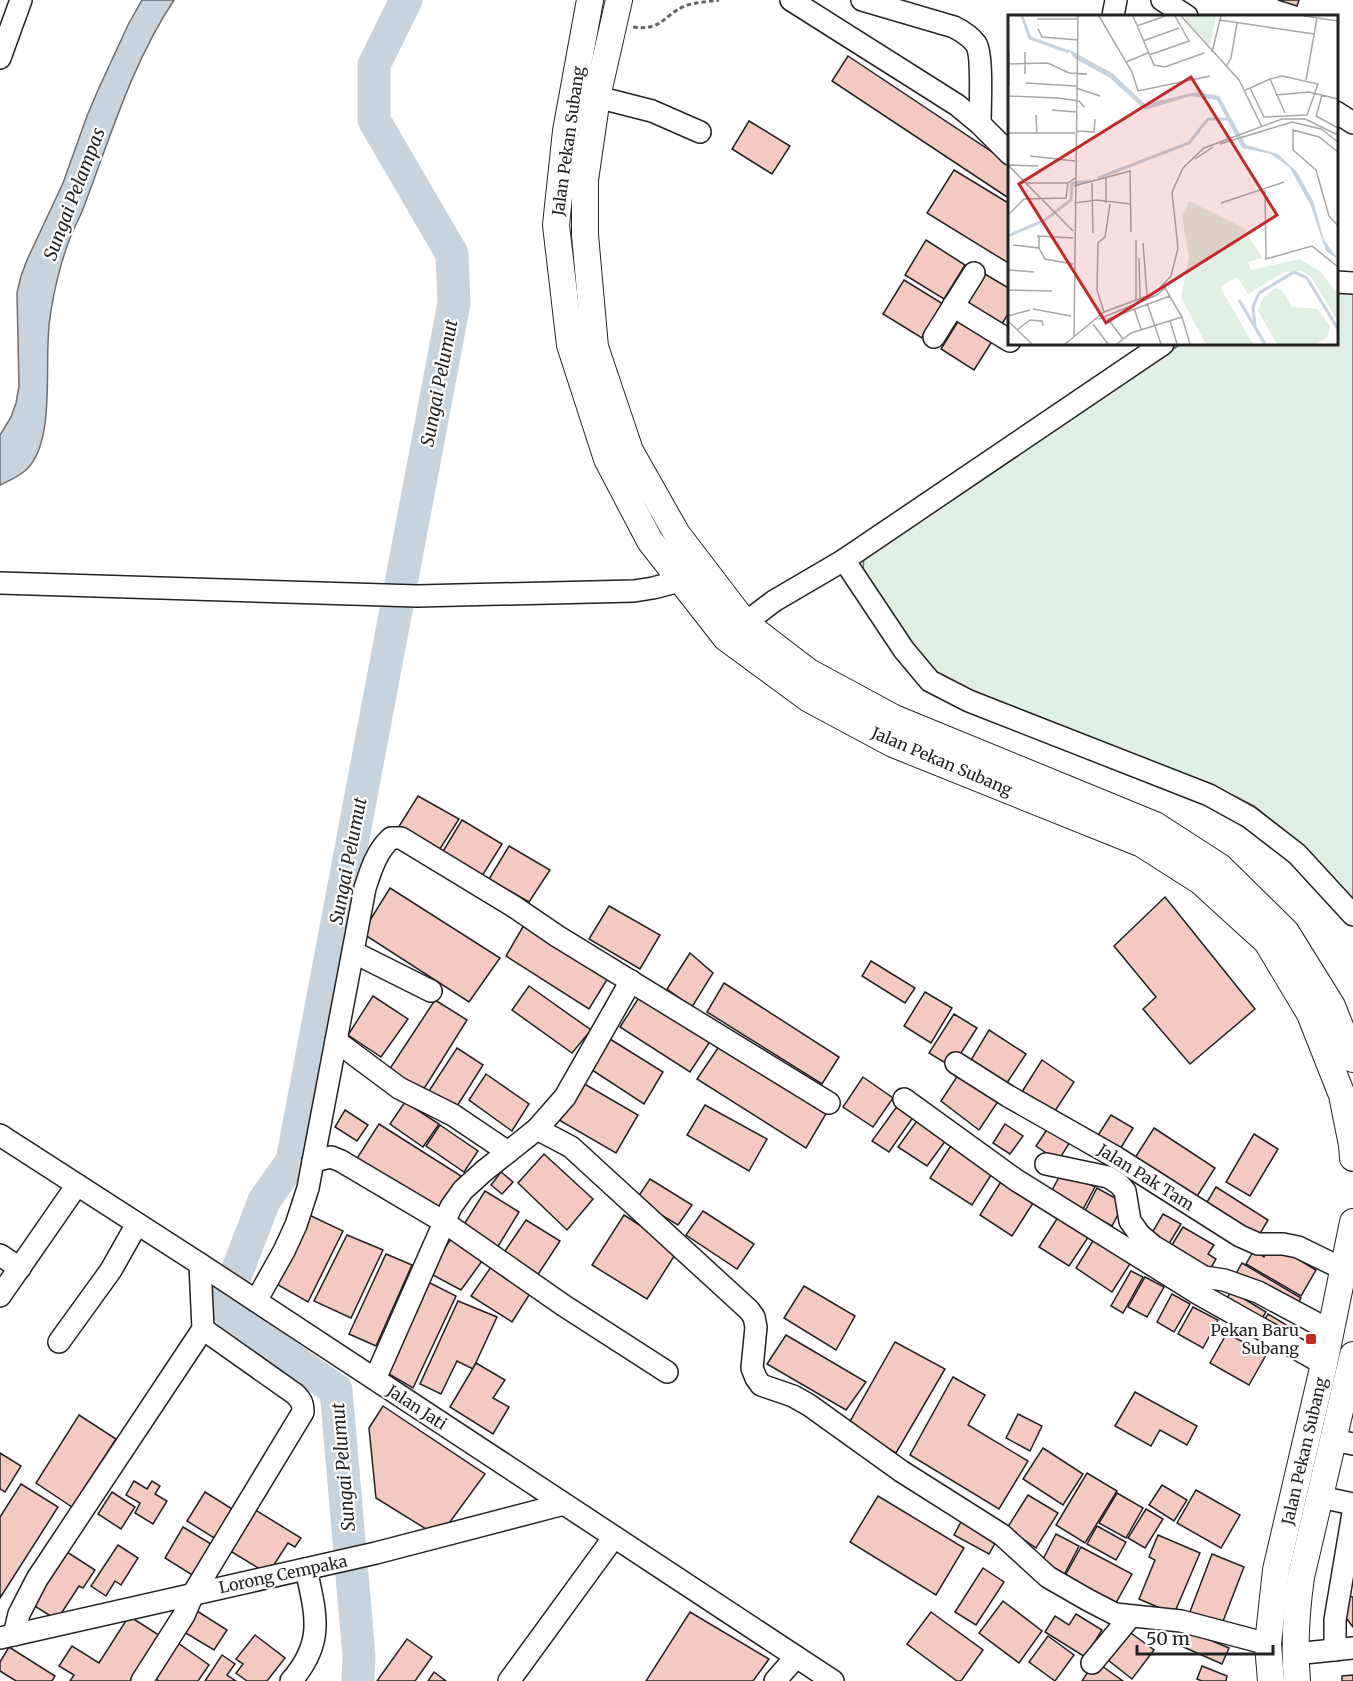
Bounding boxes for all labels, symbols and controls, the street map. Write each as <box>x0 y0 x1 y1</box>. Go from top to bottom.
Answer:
inset map <box>1008 15 1338 345</box>
street label: Jalan Pekan Subang <box>547 65 588 218</box>
water label: Sungai Pelampas <box>38 124 110 264</box>
water label: Sungai Pelumut <box>415 317 463 448</box>
street label: Jalan Pekan Subang <box>868 722 1016 800</box>
water label: Sungai Pelumut <box>324 795 372 926</box>
street label: Jalan Pak Tam <box>1093 1139 1198 1215</box>
place label: Pekan Baru Subang <box>1211 1320 1299 1358</box>
marker: Pekan Baru Subang <box>1304 1332 1318 1346</box>
street label: Jalan Pekan Subang <box>1277 1375 1331 1528</box>
street label: Jalan Jati <box>382 1380 451 1434</box>
water label: Sungai Pelumut <box>326 1401 360 1532</box>
street label: Lorong Cempaka <box>217 1551 349 1597</box>
scale bar <box>1137 1618 1274 1656</box>
text: 50 m <box>1146 1627 1190 1650</box>

